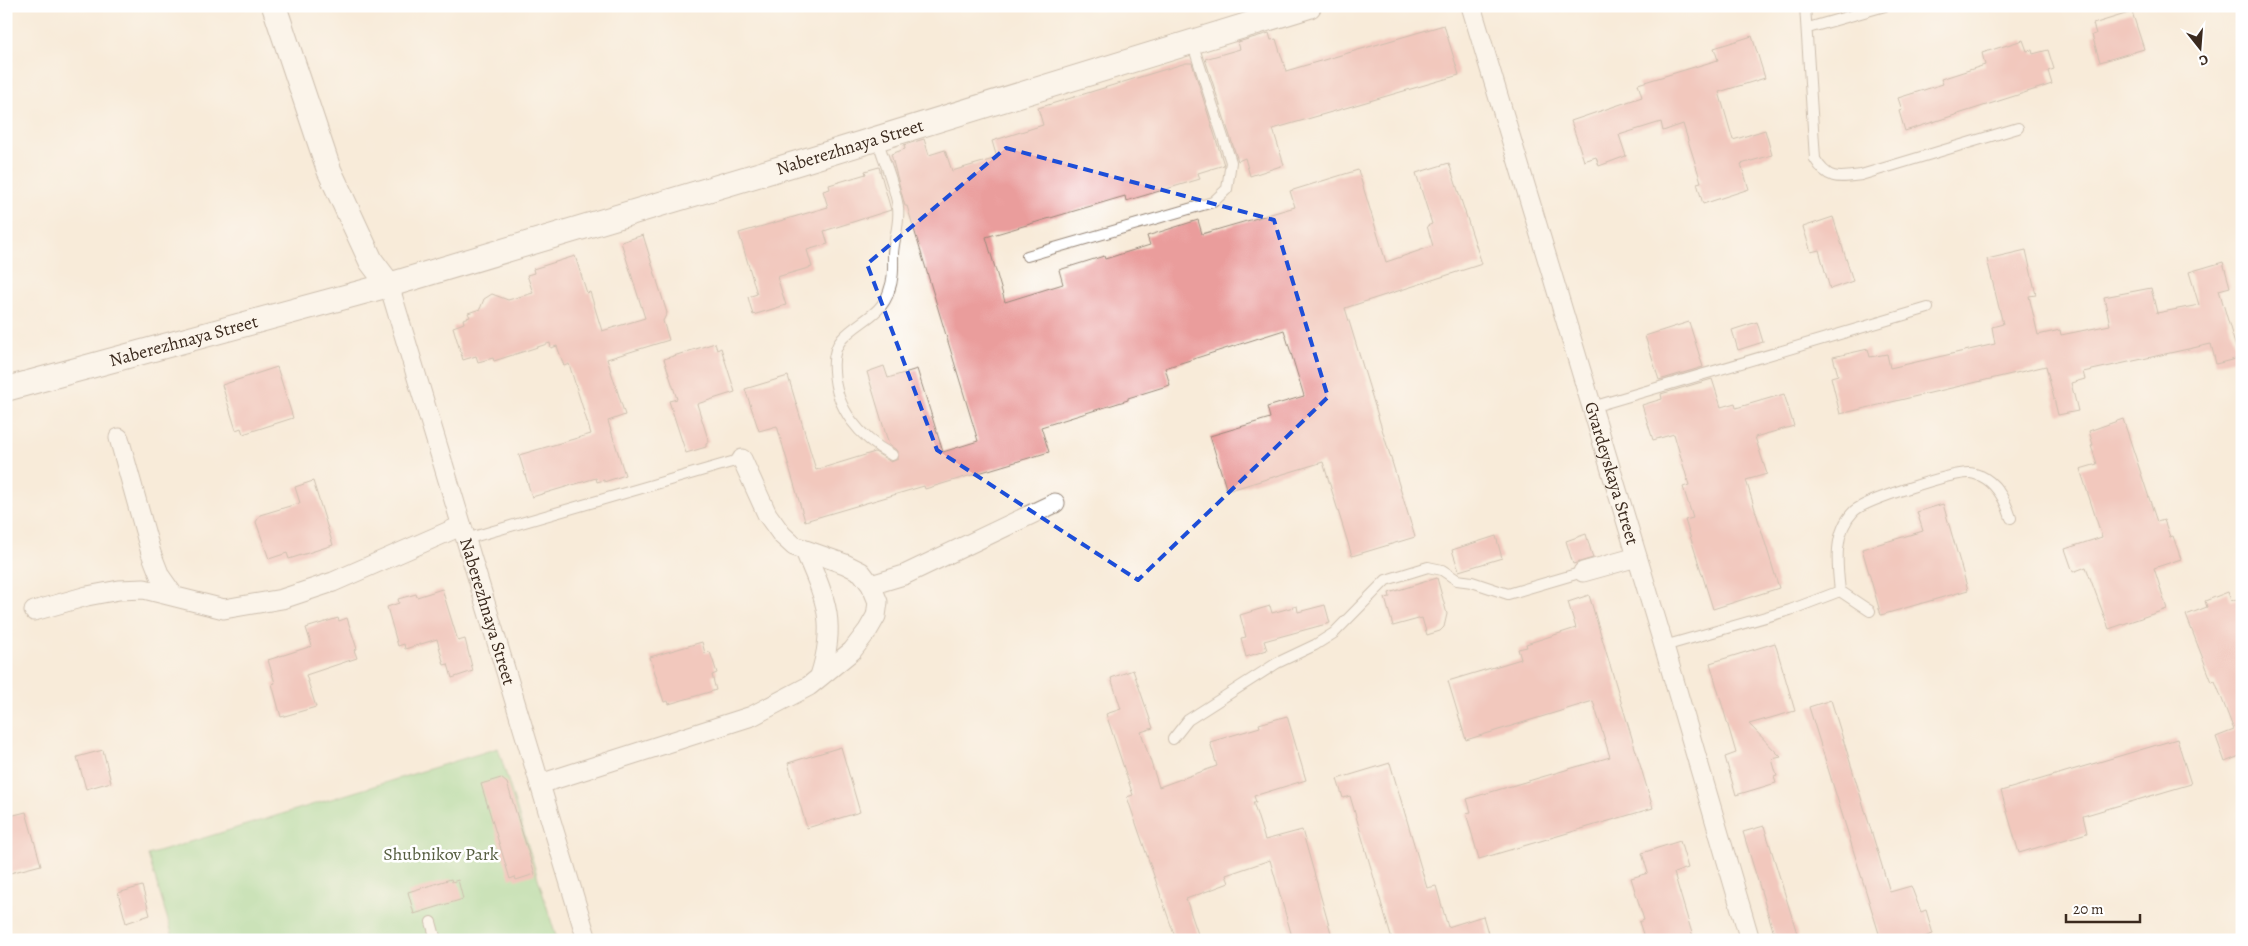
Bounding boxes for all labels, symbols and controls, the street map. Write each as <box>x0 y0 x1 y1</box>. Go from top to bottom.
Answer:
north arrow <box>2176 22 2226 72</box>
text: С <box>2196 50 2211 70</box>
street label: Naberezhnaya Street <box>773 113 927 181</box>
street label: Naberezhnaya Street <box>107 309 261 372</box>
street label: Gvardeyskaya Street <box>1579 399 1645 548</box>
street label: Naberezhnaya Street <box>454 535 521 688</box>
park label: Shubnikov Park <box>383 842 499 866</box>
scale bar <box>2066 891 2139 923</box>
text: 20 m <box>2073 899 2104 919</box>

